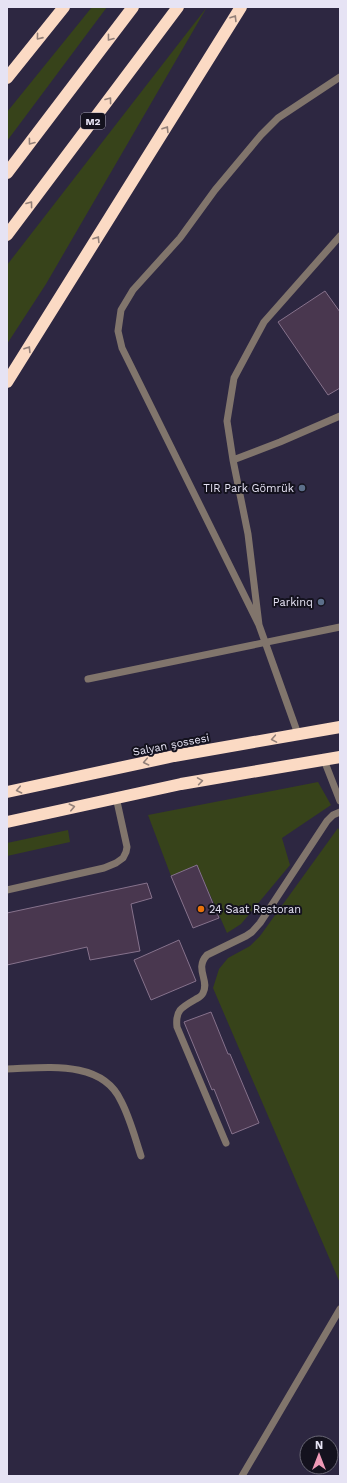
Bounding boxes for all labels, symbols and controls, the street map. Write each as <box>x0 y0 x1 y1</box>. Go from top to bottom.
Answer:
one-way arrow <box>230 15 237 22</box>
one-way arrow <box>37 33 44 40</box>
one-way arrow <box>107 34 114 41</box>
one-way arrow <box>104 97 111 104</box>
road number: M2 <box>81 113 105 129</box>
one-way arrow <box>161 126 168 133</box>
one-way arrow <box>28 137 35 144</box>
one-way arrow <box>26 201 33 208</box>
one-way arrow <box>92 236 100 243</box>
one-way arrow <box>23 346 31 353</box>
place label: TIR Park Gömrük <box>203 482 294 495</box>
marker: TIR Park Gömrük <box>297 483 307 493</box>
place label: Parkinq <box>273 596 313 609</box>
marker: Parkinq <box>316 597 326 607</box>
street label: Salyan şossesi <box>132 731 210 759</box>
one-way arrow <box>271 734 277 742</box>
one-way arrow <box>143 758 149 766</box>
one-way arrow <box>197 777 203 785</box>
one-way arrow <box>16 785 22 793</box>
one-way arrow <box>69 804 76 812</box>
place label: 24 Saat Restoran <box>209 903 301 916</box>
marker: 24 Saat Restoran <box>196 904 206 914</box>
north arrow <box>299 1435 339 1475</box>
text: N <box>315 1439 323 1452</box>

